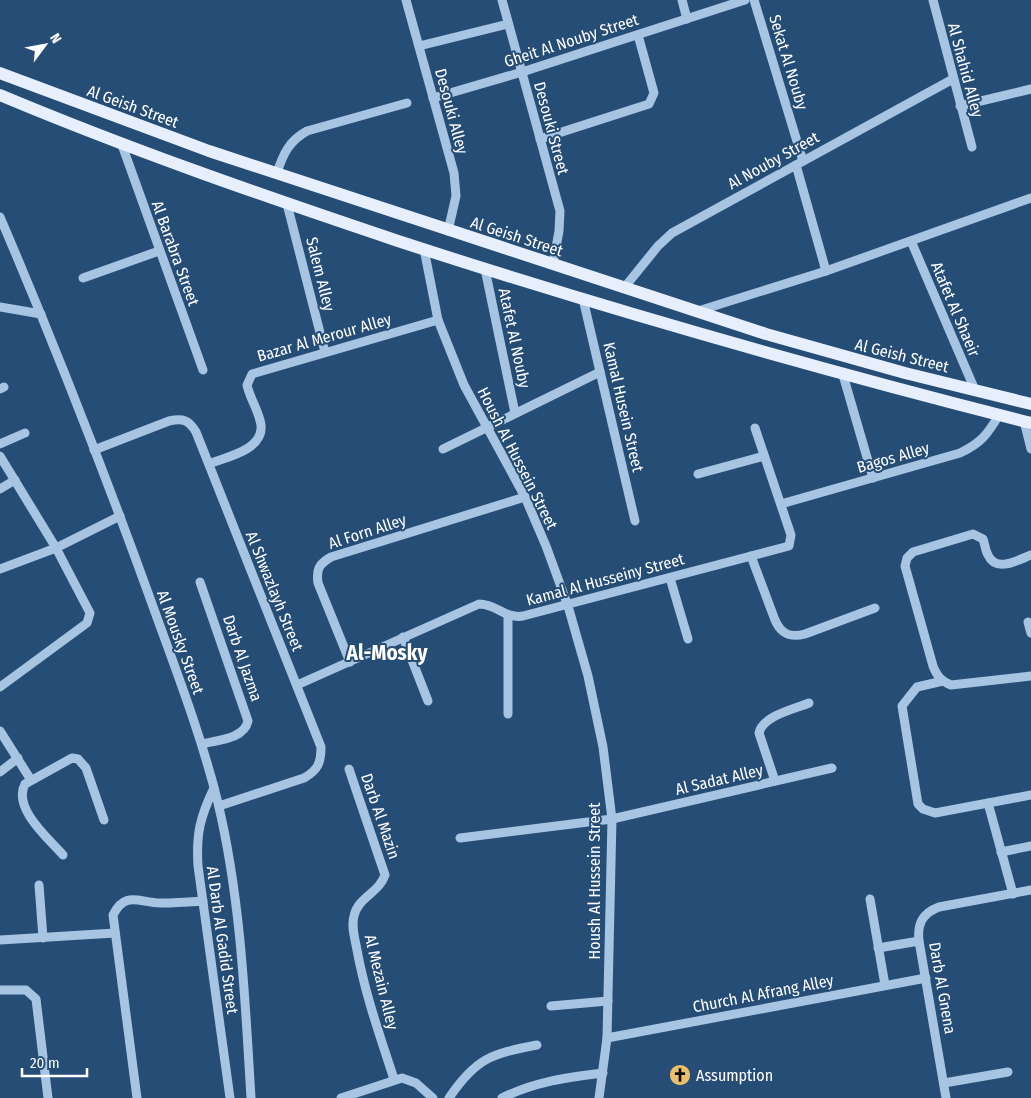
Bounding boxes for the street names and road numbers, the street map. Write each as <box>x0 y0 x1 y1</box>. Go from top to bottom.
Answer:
street label: Gheit Al Nouby Street <box>502 10 641 71</box>
street label: Sekat Al Nouby <box>765 12 812 113</box>
street label: Al Shahid Alley <box>944 21 987 120</box>
street label: Desouki Alley <box>431 66 472 157</box>
street label: Desouki Street <box>530 80 573 177</box>
street label: Al Geish Street <box>85 81 182 132</box>
street label: Al Nouby Street <box>724 127 823 193</box>
street label: Al Barabra Street <box>148 198 204 309</box>
street label: Al Geish Street <box>468 213 566 261</box>
street label: Salem Alley <box>302 235 339 314</box>
street label: Atafet Al Shaeir <box>927 259 984 360</box>
street label: Atafet Al Nouby <box>495 286 535 391</box>
street label: Bazar Al Merour Alley <box>255 309 394 366</box>
street label: Al Geish Street <box>853 335 951 376</box>
street label: Kamal Husein Street <box>599 340 648 475</box>
street label: Housh Al Hussein Street <box>473 384 562 533</box>
street label: Bagos Alley <box>855 438 932 477</box>
street label: Al Forn Alley <box>326 510 409 553</box>
street label: Al Shwazlayh Street <box>242 528 308 655</box>
street label: Kamal Al Husseiny Street <box>524 549 687 610</box>
street label: Al Mousky Street <box>153 588 208 697</box>
street label: Darb Al Jazma <box>219 613 266 704</box>
street label: Al Sadat Alley <box>673 760 766 799</box>
street label: Darb Al Mazin <box>357 771 404 861</box>
street label: Housh Al Hussein Street <box>585 802 604 959</box>
street label: Al Darb Al Gadid Street <box>203 865 242 1016</box>
street label: Al Mezain Alley <box>360 933 403 1033</box>
street label: Darb Al Gnena <box>925 941 960 1036</box>
street label: Church Al Afrang Alley <box>691 970 836 1016</box>

